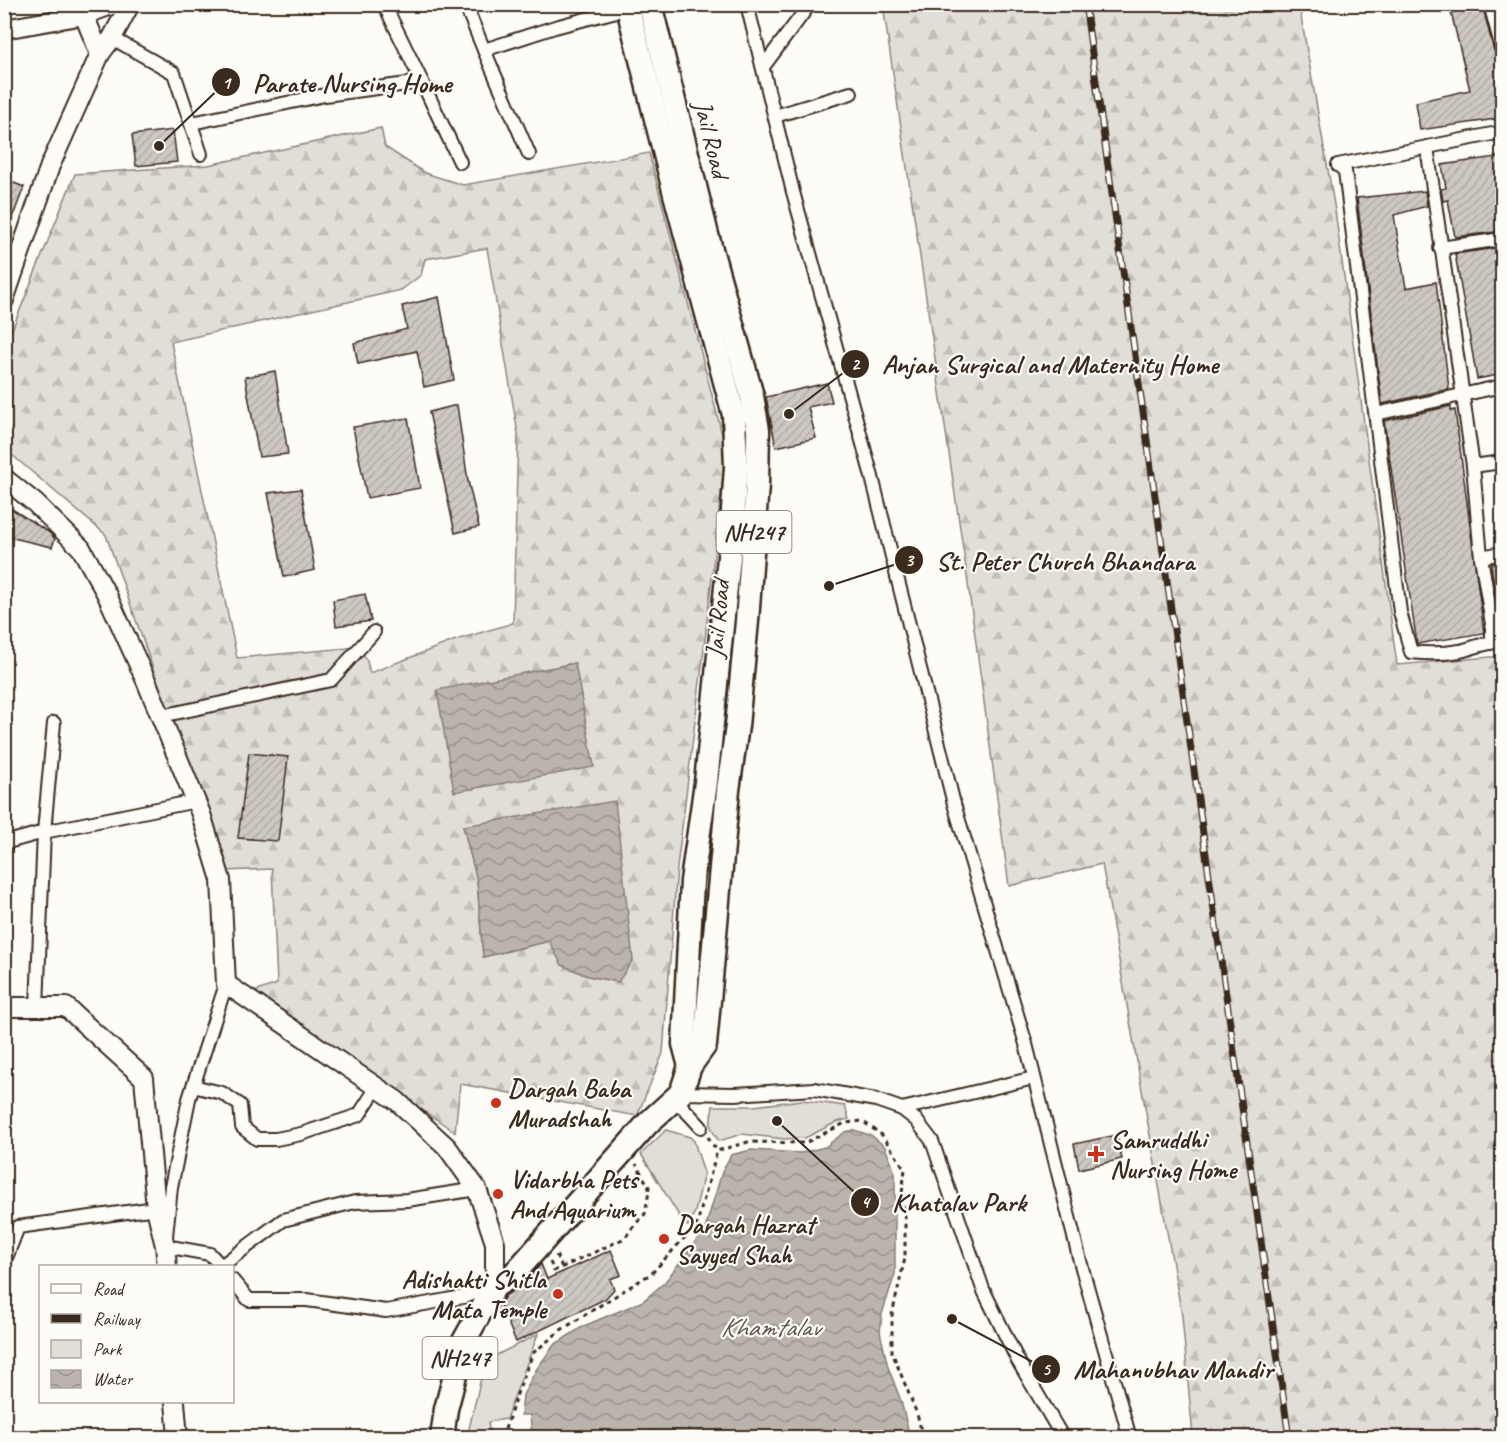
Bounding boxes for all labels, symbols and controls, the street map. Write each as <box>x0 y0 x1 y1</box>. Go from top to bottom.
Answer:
callout: Parate Nursing Home <box>211 60 463 105</box>
text: Parate Nursing Home <box>253 66 454 100</box>
text: 1 <box>222 72 232 94</box>
street label: Jail Road <box>686 95 738 185</box>
callout: Anjan Surgical and Maternity Home <box>840 341 1231 386</box>
text: Anjan Surgical and Maternity Home <box>882 347 1221 381</box>
text: 2 <box>851 353 861 375</box>
road number: NH247 <box>716 511 792 553</box>
callout: St. Peter Church Bhandara <box>894 538 1207 583</box>
text: St. Peter Church Bhandara <box>936 544 1197 578</box>
text: 3 <box>905 549 915 571</box>
street label: Jail Road <box>697 575 738 661</box>
place label: Dargah Baba Muradshah <box>508 1072 632 1135</box>
marker: Dargah Baba Muradshah <box>489 1096 503 1110</box>
place label: Samruddhi Nursing Home <box>1110 1123 1238 1186</box>
marker: Samruddhi Nursing Home <box>1087 1145 1105 1163</box>
place label: Vidarbha Pets And Aquarium <box>510 1163 640 1226</box>
callout: Khatalav Park <box>850 1179 1038 1224</box>
text: Khatalav Park <box>892 1185 1029 1219</box>
marker: Vidarbha Pets And Aquarium <box>491 1187 505 1201</box>
text: 4 <box>861 1191 871 1213</box>
place label: Dargah Hazrat Sayyed Shah <box>676 1208 819 1271</box>
marker: Dargah Hazrat Sayyed Shah <box>657 1232 671 1246</box>
place label: Adishakti Shitla Mata Temple <box>402 1263 548 1326</box>
legend <box>39 1265 234 1403</box>
text: Road <box>93 1278 126 1300</box>
marker: Adishakti Shitla Mata Temple <box>551 1287 565 1301</box>
text: Railway <box>93 1308 141 1330</box>
water label: Khamtalav <box>721 1310 824 1344</box>
road number: NH247 <box>422 1337 498 1379</box>
text: Park <box>93 1338 123 1360</box>
callout: Mahanubhav Mandir <box>1031 1347 1285 1392</box>
text: Mahanubhav Mandir <box>1073 1352 1276 1386</box>
text: 5 <box>1042 1358 1052 1380</box>
text: Water <box>93 1368 134 1390</box>

